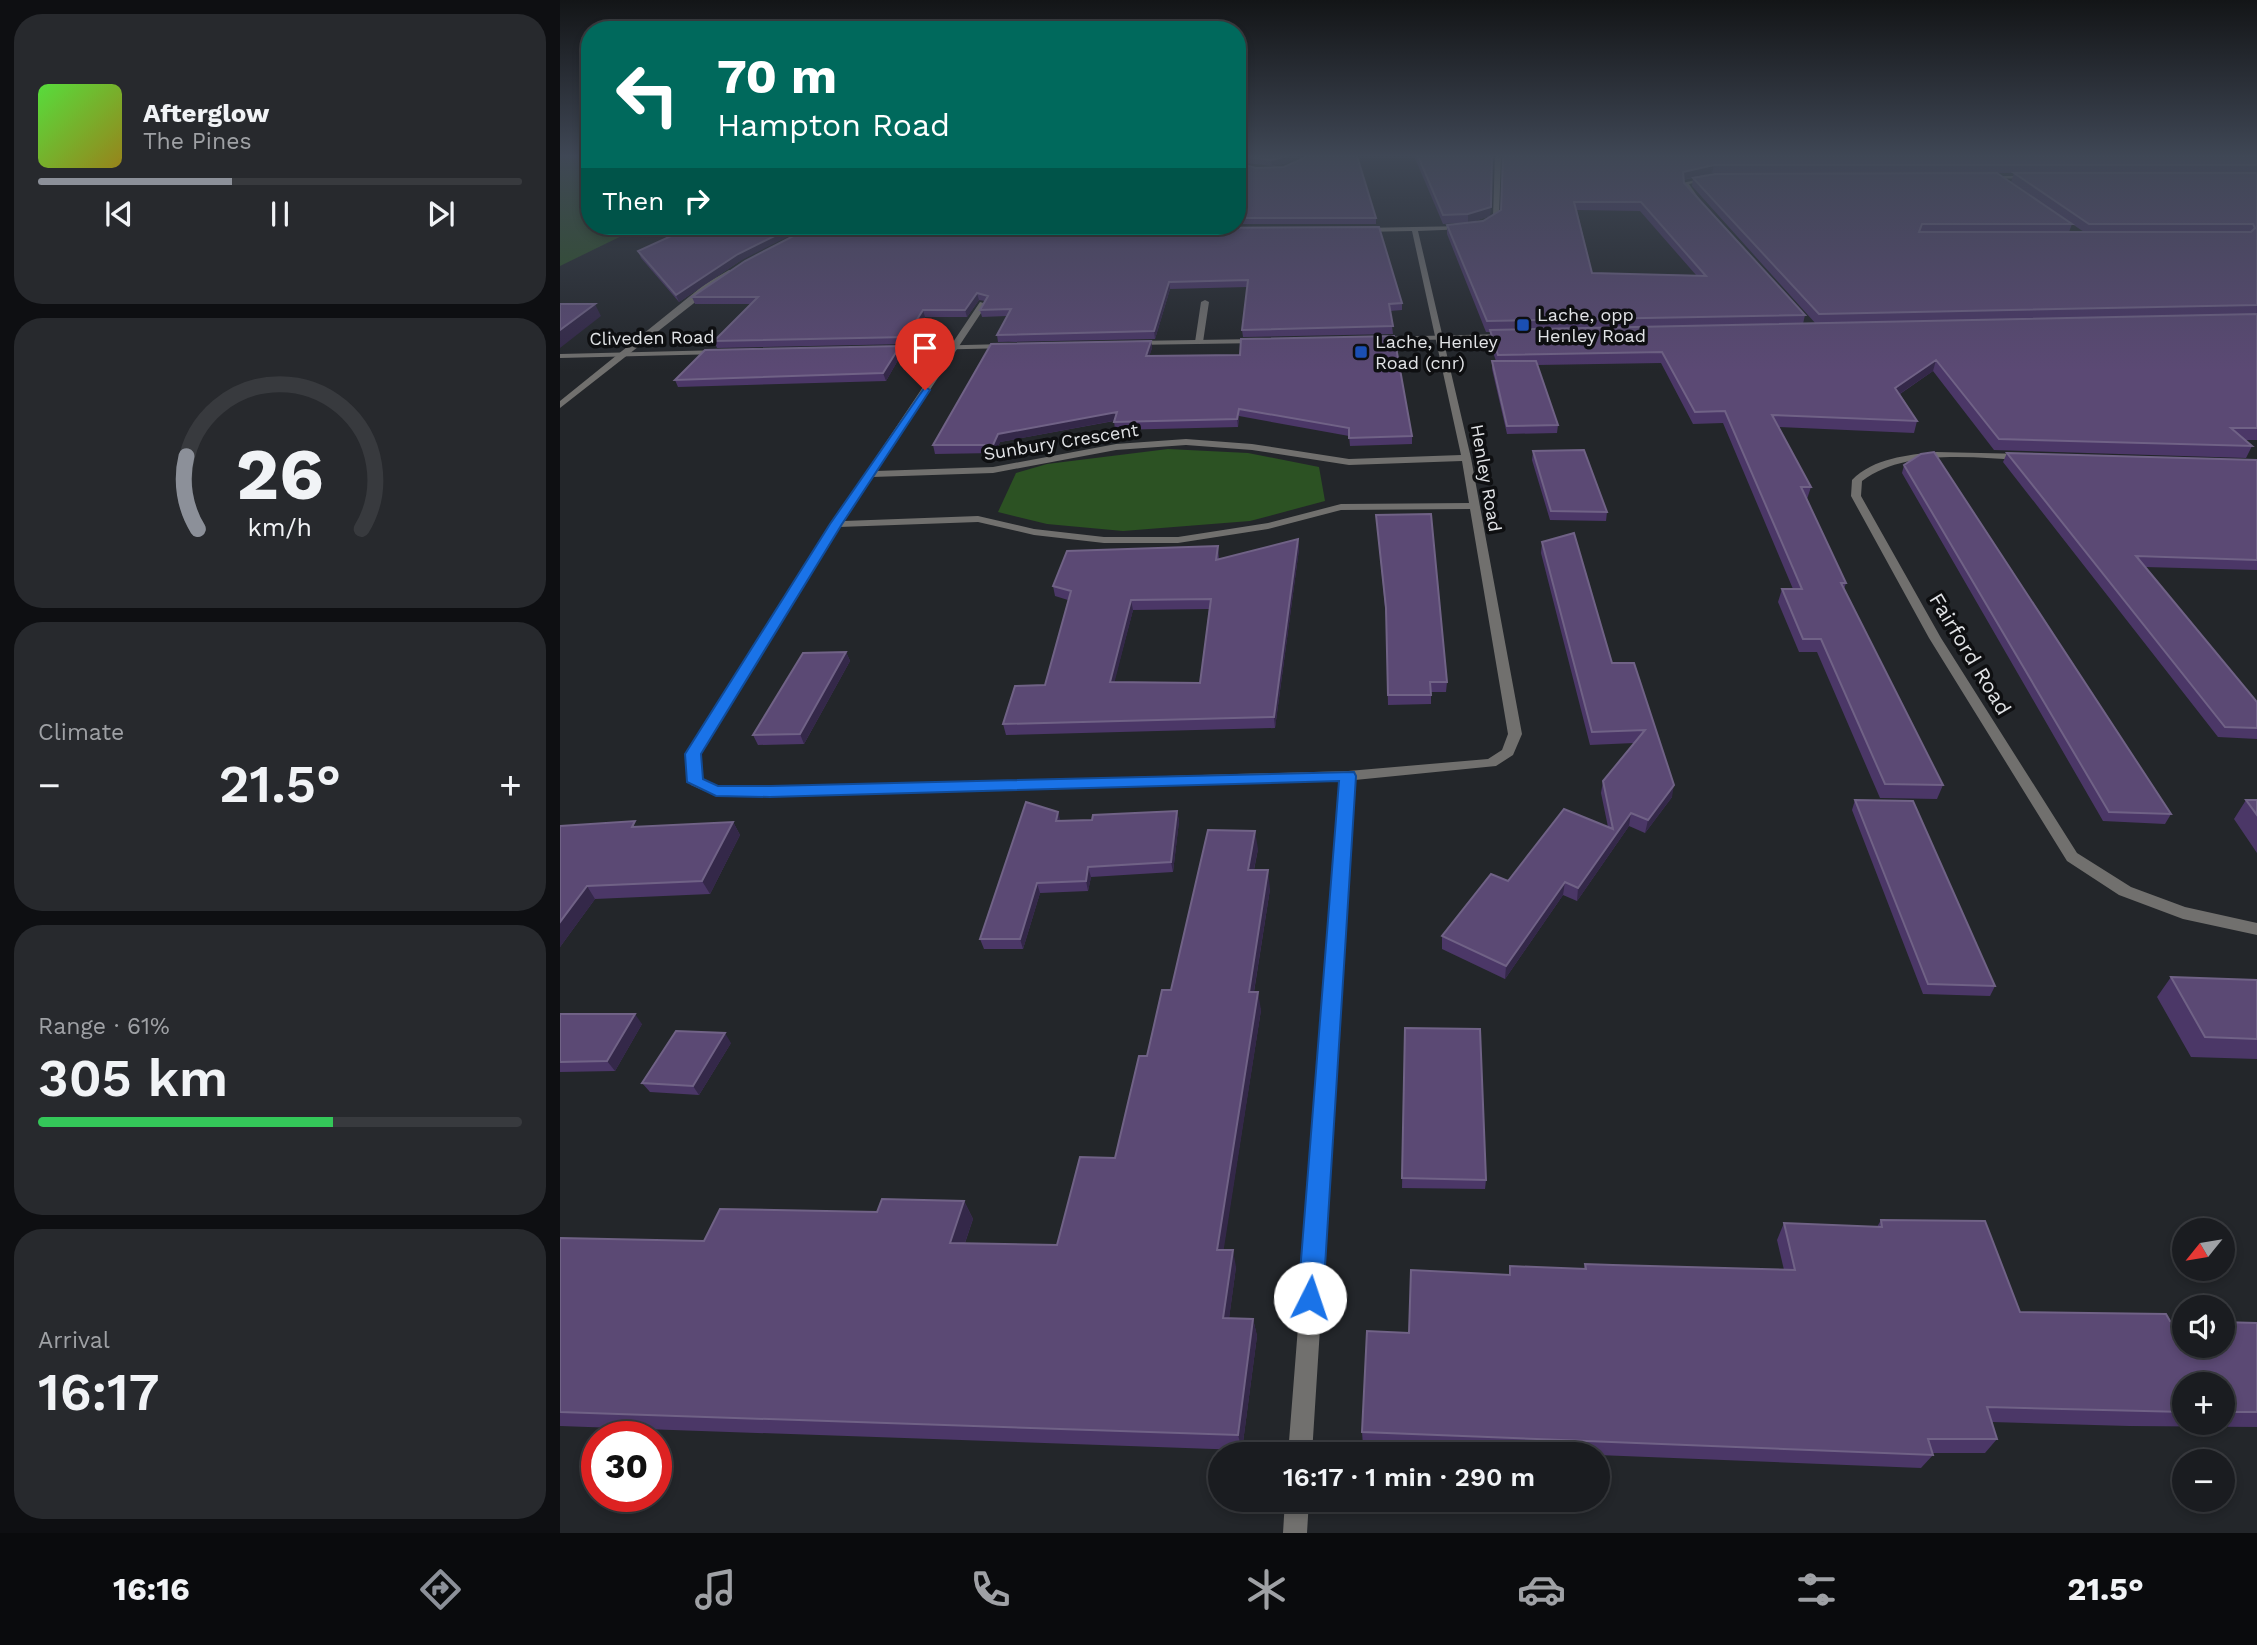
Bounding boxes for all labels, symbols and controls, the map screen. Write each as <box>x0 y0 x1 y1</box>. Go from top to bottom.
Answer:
text: 70 m <box>717 47 837 105</box>
icon: left <box>602 49 693 140</box>
text: Afterglow <box>143 98 269 128</box>
text: Hampton Road <box>717 106 950 144</box>
text: The Pines <box>143 128 252 155</box>
icon: right <box>678 182 716 220</box>
text: Then <box>602 186 664 216</box>
icon: previous <box>100 195 138 233</box>
icon: pause <box>261 195 299 233</box>
icon: next <box>422 195 460 233</box>
place label: Lache, opp Henley Road <box>1537 304 1646 346</box>
marker: Lache, opp Henley Road <box>1515 317 1531 333</box>
pin <box>895 318 955 390</box>
street label: Cliveden Road <box>589 326 715 349</box>
icon: arrive <box>906 329 944 367</box>
place label: Lache, Henley Road (cnr) <box>1375 331 1499 373</box>
marker: Lache, Henley Road (cnr) <box>1353 344 1369 360</box>
street label: Sunbury Crescent <box>982 419 1140 464</box>
street label: Henley Road <box>1467 422 1506 533</box>
text: 26 <box>236 431 324 517</box>
text: km/h <box>248 512 312 541</box>
street label: Fairford Road <box>1924 588 2017 719</box>
text: Climate <box>38 719 124 746</box>
text: 21.5° <box>219 754 341 815</box>
text: − <box>38 763 61 807</box>
text: + <box>499 763 522 807</box>
text: Range · 61% <box>38 1013 170 1040</box>
text: 305 km <box>38 1048 228 1109</box>
north arrow <box>2172 1218 2235 1281</box>
map controls <box>2172 1218 2235 1512</box>
position arrow <box>1273 1261 1347 1335</box>
button: sound <box>2172 1295 2235 1358</box>
text: Arrival <box>38 1327 110 1354</box>
text: 16:17 <box>38 1362 159 1423</box>
button: + <box>2172 1372 2235 1435</box>
speed limit sign: 30 <box>581 1421 672 1512</box>
button: − <box>2172 1449 2235 1512</box>
text: 16:17 · 1 min · 290 m <box>1283 1462 1535 1492</box>
icon: directions <box>416 1565 465 1614</box>
icon: music <box>691 1565 740 1614</box>
icon: phone <box>966 1565 1015 1614</box>
icon: climate <box>1242 1565 1291 1614</box>
icon: car <box>1517 1565 1566 1614</box>
icon: filters <box>1792 1565 1841 1614</box>
text: 16:16 <box>113 1570 190 1608</box>
text: 21.5° <box>2067 1570 2144 1608</box>

